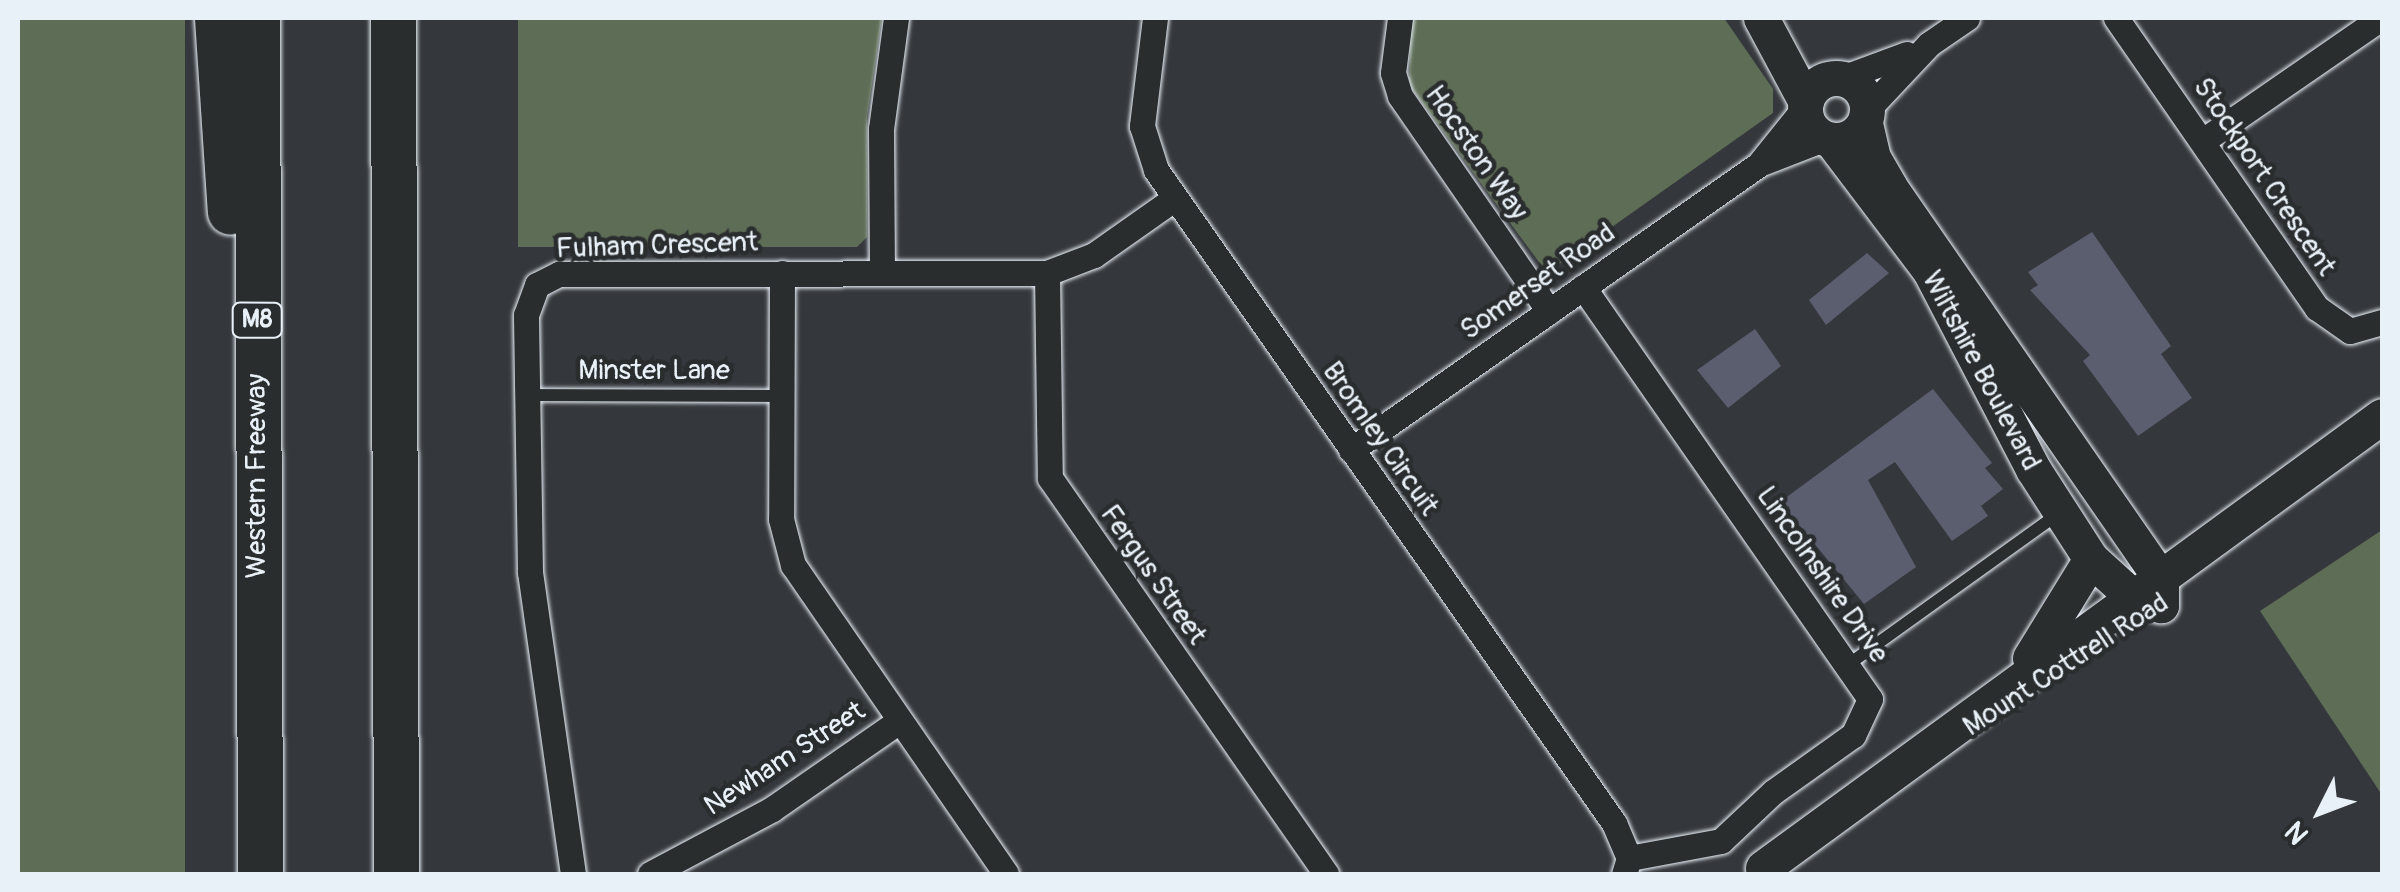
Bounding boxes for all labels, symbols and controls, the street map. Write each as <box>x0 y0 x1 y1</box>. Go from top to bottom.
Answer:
street label: Stockport Crescent <box>2185 72 2343 282</box>
street label: Hocston Way <box>1417 79 1535 227</box>
street label: Somerset Road <box>1454 216 1622 348</box>
street label: Fulham Crescent <box>555 226 759 266</box>
street label: Wiltshire Boulevard <box>1914 265 2048 477</box>
road number: M8 <box>230 300 284 340</box>
street label: Minster Lane <box>578 354 730 388</box>
street label: Bromley Circuit <box>1315 356 1445 522</box>
street label: Western Freeway <box>240 373 274 579</box>
street label: Lincolnshire Drive <box>1749 480 1895 670</box>
street label: Fergus Street <box>1093 499 1213 651</box>
street label: Mount Cottrell Road <box>1957 586 2175 744</box>
street label: Newham Street <box>698 695 872 823</box>
north arrow <box>2270 762 2370 862</box>
text: N <box>2278 814 2317 851</box>

